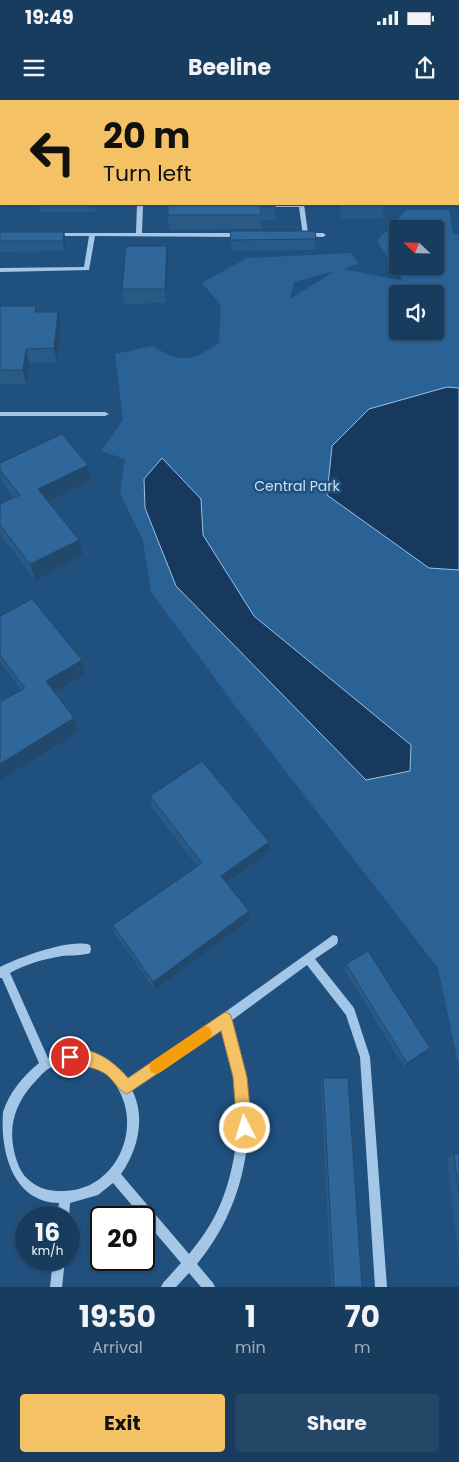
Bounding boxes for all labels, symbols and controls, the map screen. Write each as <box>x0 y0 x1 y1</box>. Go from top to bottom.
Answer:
text: 19:49 <box>25 4 74 31</box>
text: Beeline <box>188 52 271 83</box>
icon: menu <box>20 54 48 82</box>
icon: share <box>411 54 439 82</box>
text: 20 m <box>103 111 190 160</box>
icon: left <box>20 120 85 185</box>
text: Turn left <box>103 158 191 189</box>
north arrow <box>389 220 444 275</box>
map controls <box>389 220 444 340</box>
button: sound <box>389 285 444 340</box>
park label: Central Park <box>254 476 340 496</box>
pin <box>49 1036 91 1078</box>
icon: arrive <box>56 1043 84 1071</box>
position arrow <box>218 1101 270 1153</box>
speed limit sign: 20 <box>90 1206 155 1271</box>
text: 16 <box>35 1215 60 1250</box>
text: km/h <box>32 1242 63 1259</box>
text: 19:50 <box>79 1295 156 1338</box>
text: 1 <box>245 1295 256 1338</box>
text: 70 <box>345 1295 380 1338</box>
text: Arrival <box>92 1336 143 1359</box>
text: min <box>235 1336 266 1359</box>
text: m <box>354 1336 371 1359</box>
button: Exit <box>20 1394 225 1452</box>
button: Share <box>235 1394 439 1452</box>

